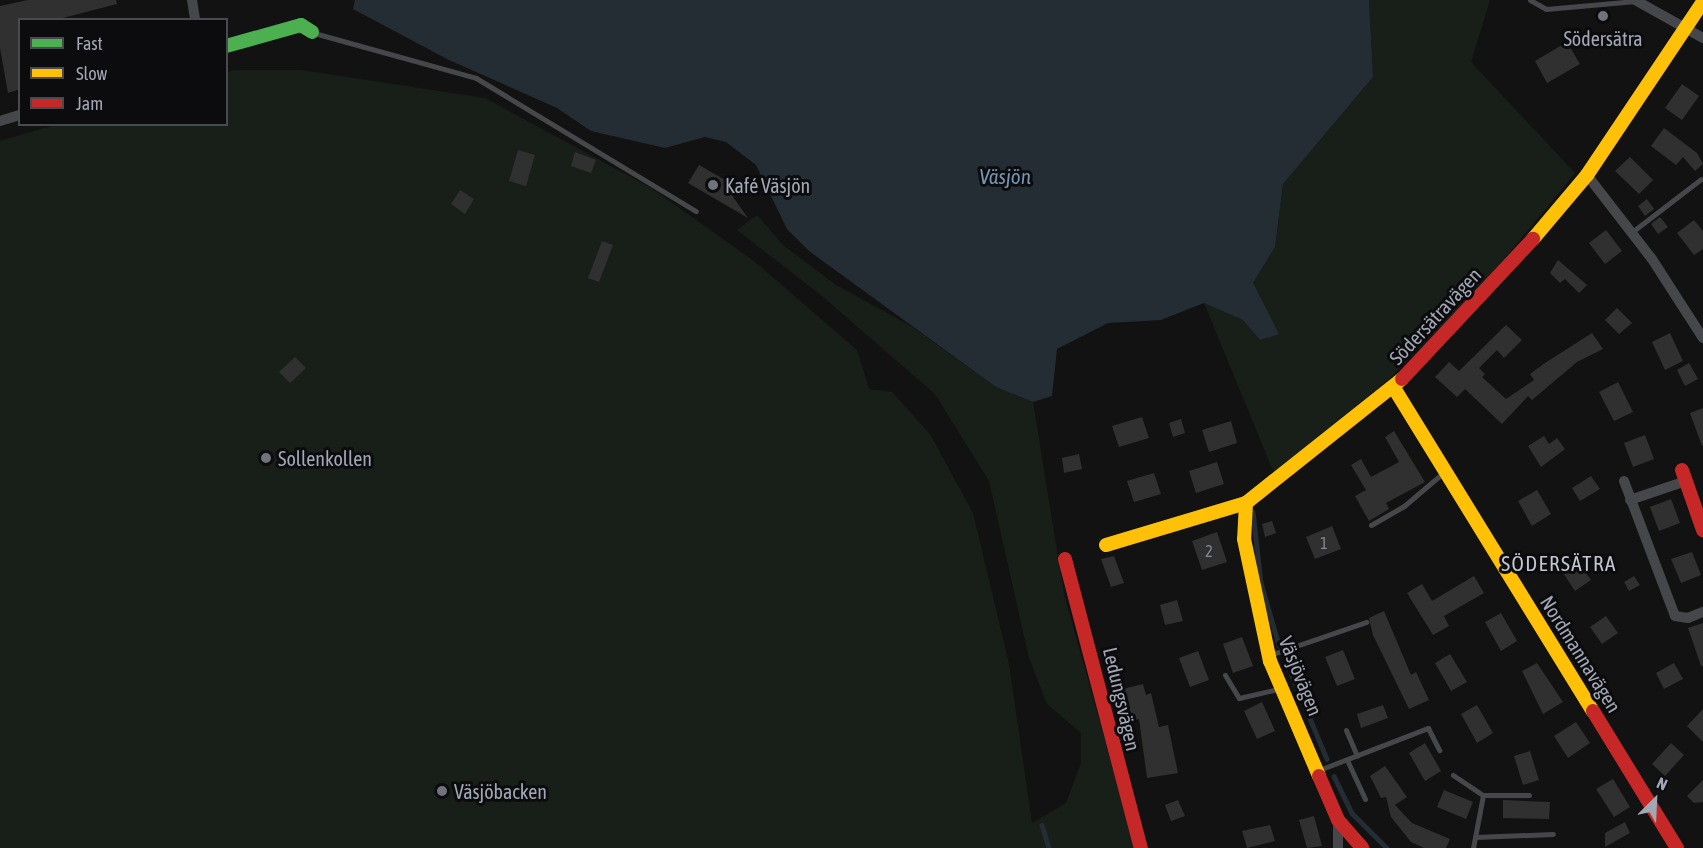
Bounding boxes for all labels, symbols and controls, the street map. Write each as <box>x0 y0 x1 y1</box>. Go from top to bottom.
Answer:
marker: Södersätra <box>1596 9 1610 23</box>
legend <box>18 18 228 126</box>
place label: Södersätra <box>1563 26 1643 50</box>
text: Fast <box>76 33 103 54</box>
text: Slow <box>76 63 107 84</box>
text: Jam <box>76 93 103 114</box>
water label: Väsjön <box>979 163 1031 189</box>
place label: Kafé Väsjön <box>725 173 810 197</box>
marker: Kafé Väsjön <box>706 178 720 192</box>
street label: Södersätravägen <box>1384 263 1486 369</box>
place label: Sollenkollen <box>278 446 372 470</box>
marker: Sollenkollen <box>259 451 273 465</box>
house number: 1 <box>1320 533 1328 553</box>
house number: 2 <box>1205 541 1213 561</box>
district label: SÖDERSÄTRA <box>1501 550 1617 576</box>
street label: Nordmannavägen <box>1536 591 1626 717</box>
street label: Väsjövägen <box>1274 633 1328 719</box>
street label: Ledungsvägen <box>1098 645 1146 753</box>
north arrow <box>1625 770 1685 830</box>
text: N <box>1654 773 1670 794</box>
place label: Väsjöbacken <box>454 779 547 803</box>
marker: Väsjöbacken <box>435 784 449 798</box>

